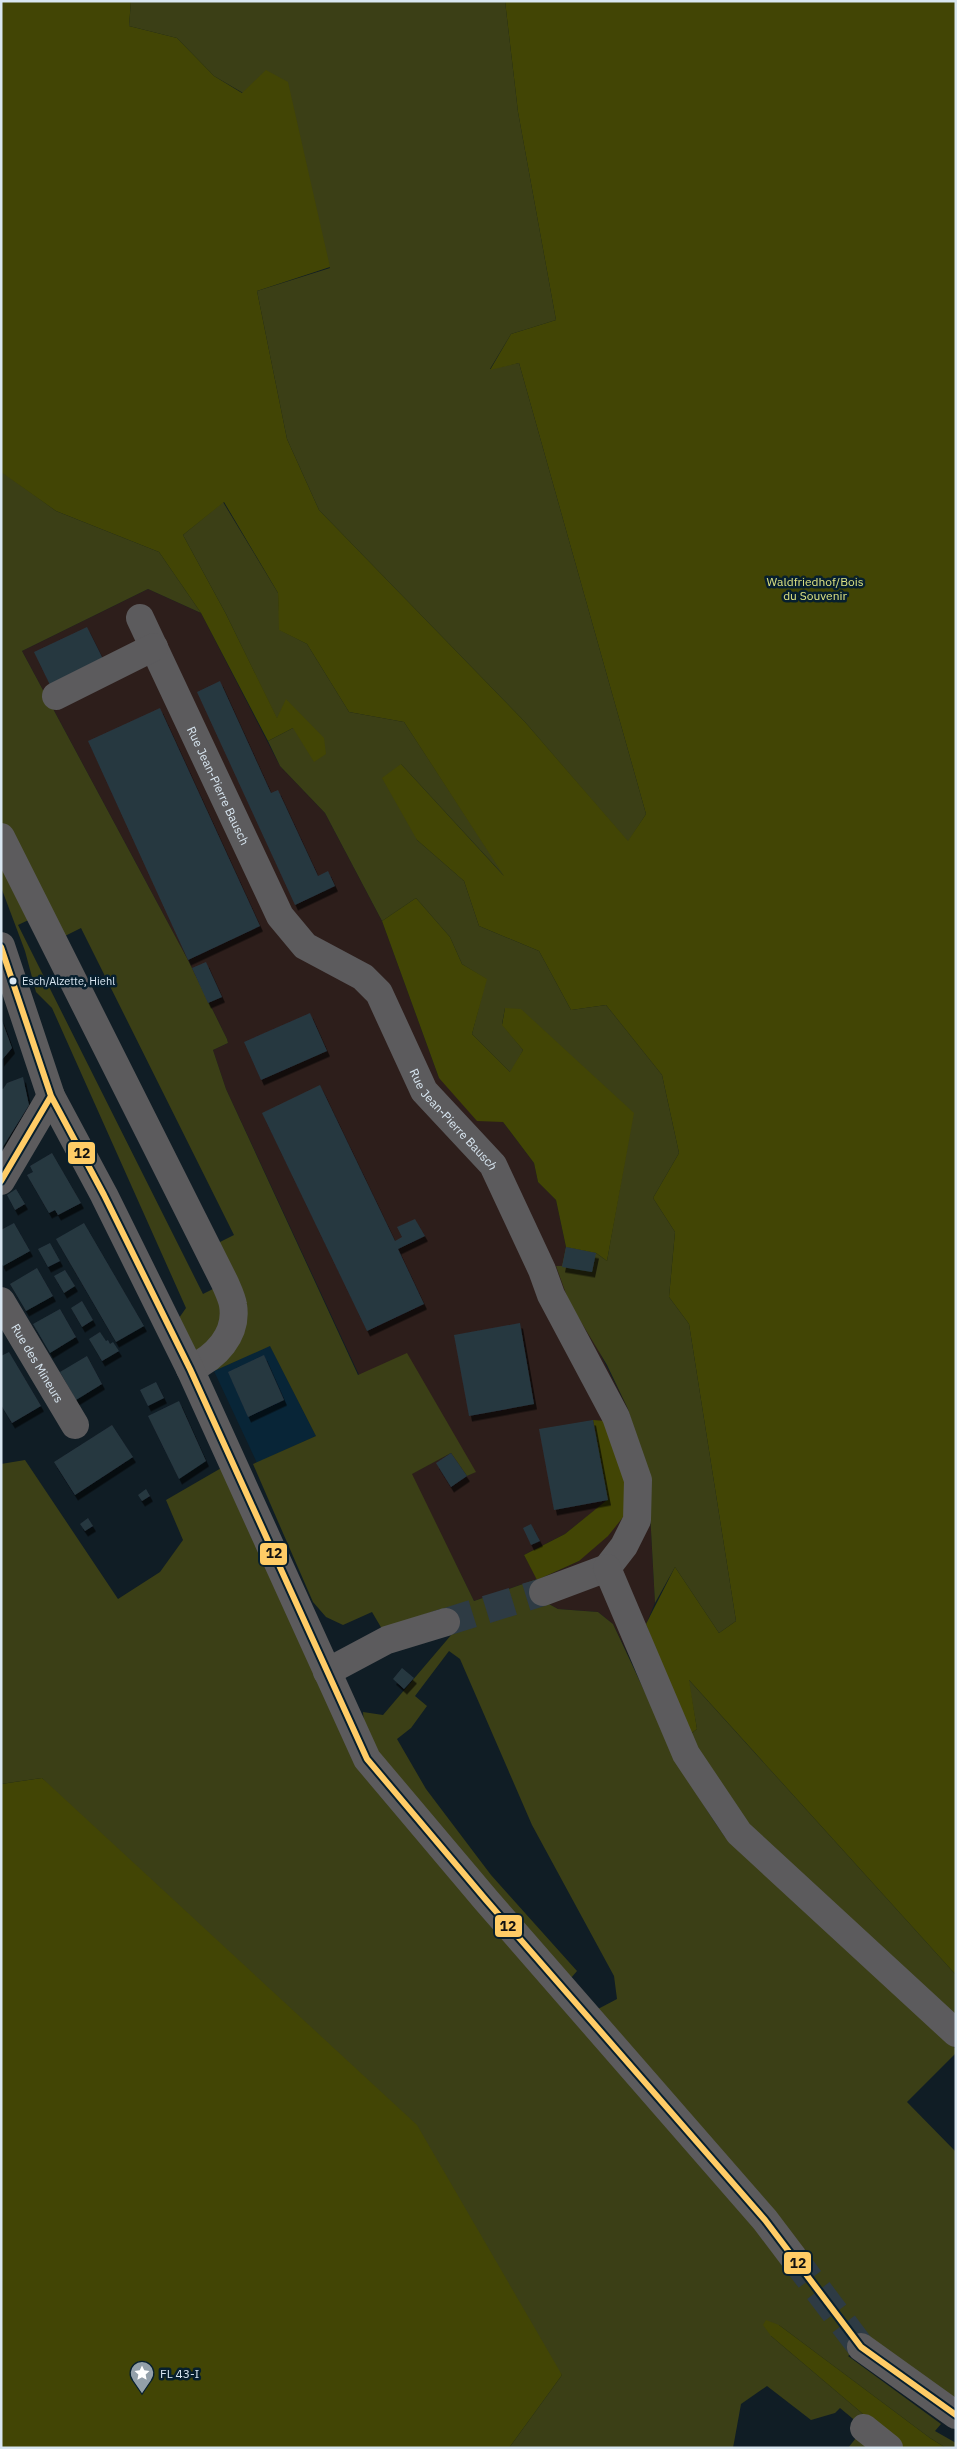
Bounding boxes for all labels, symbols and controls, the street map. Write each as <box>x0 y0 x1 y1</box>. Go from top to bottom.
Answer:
park label: Waldfriedhof/Bois du Souvenir <box>766 574 864 603</box>
street label: Rue Jean-Pierre Bausch <box>184 724 253 847</box>
place label: Esch/Alzette, Hiehl <box>22 974 115 988</box>
marker: Esch/Alzette, Hiehl <box>8 976 18 986</box>
street label: Rue Jean-Pierre Bausch <box>407 1066 502 1172</box>
line badge: 12 <box>67 1141 96 1165</box>
text: 12 <box>74 1144 90 1162</box>
street label: Rue des Mineurs <box>9 1321 67 1405</box>
line badge: 12 <box>259 1542 288 1566</box>
text: 12 <box>266 1544 282 1562</box>
line badge: 12 <box>494 1914 523 1938</box>
text: 12 <box>500 1917 516 1935</box>
line badge: 12 <box>783 2251 812 2275</box>
text: 12 <box>790 2254 806 2272</box>
place icon: FL 43-I <box>129 2360 155 2394</box>
place label: FL 43-I <box>160 2366 199 2381</box>

